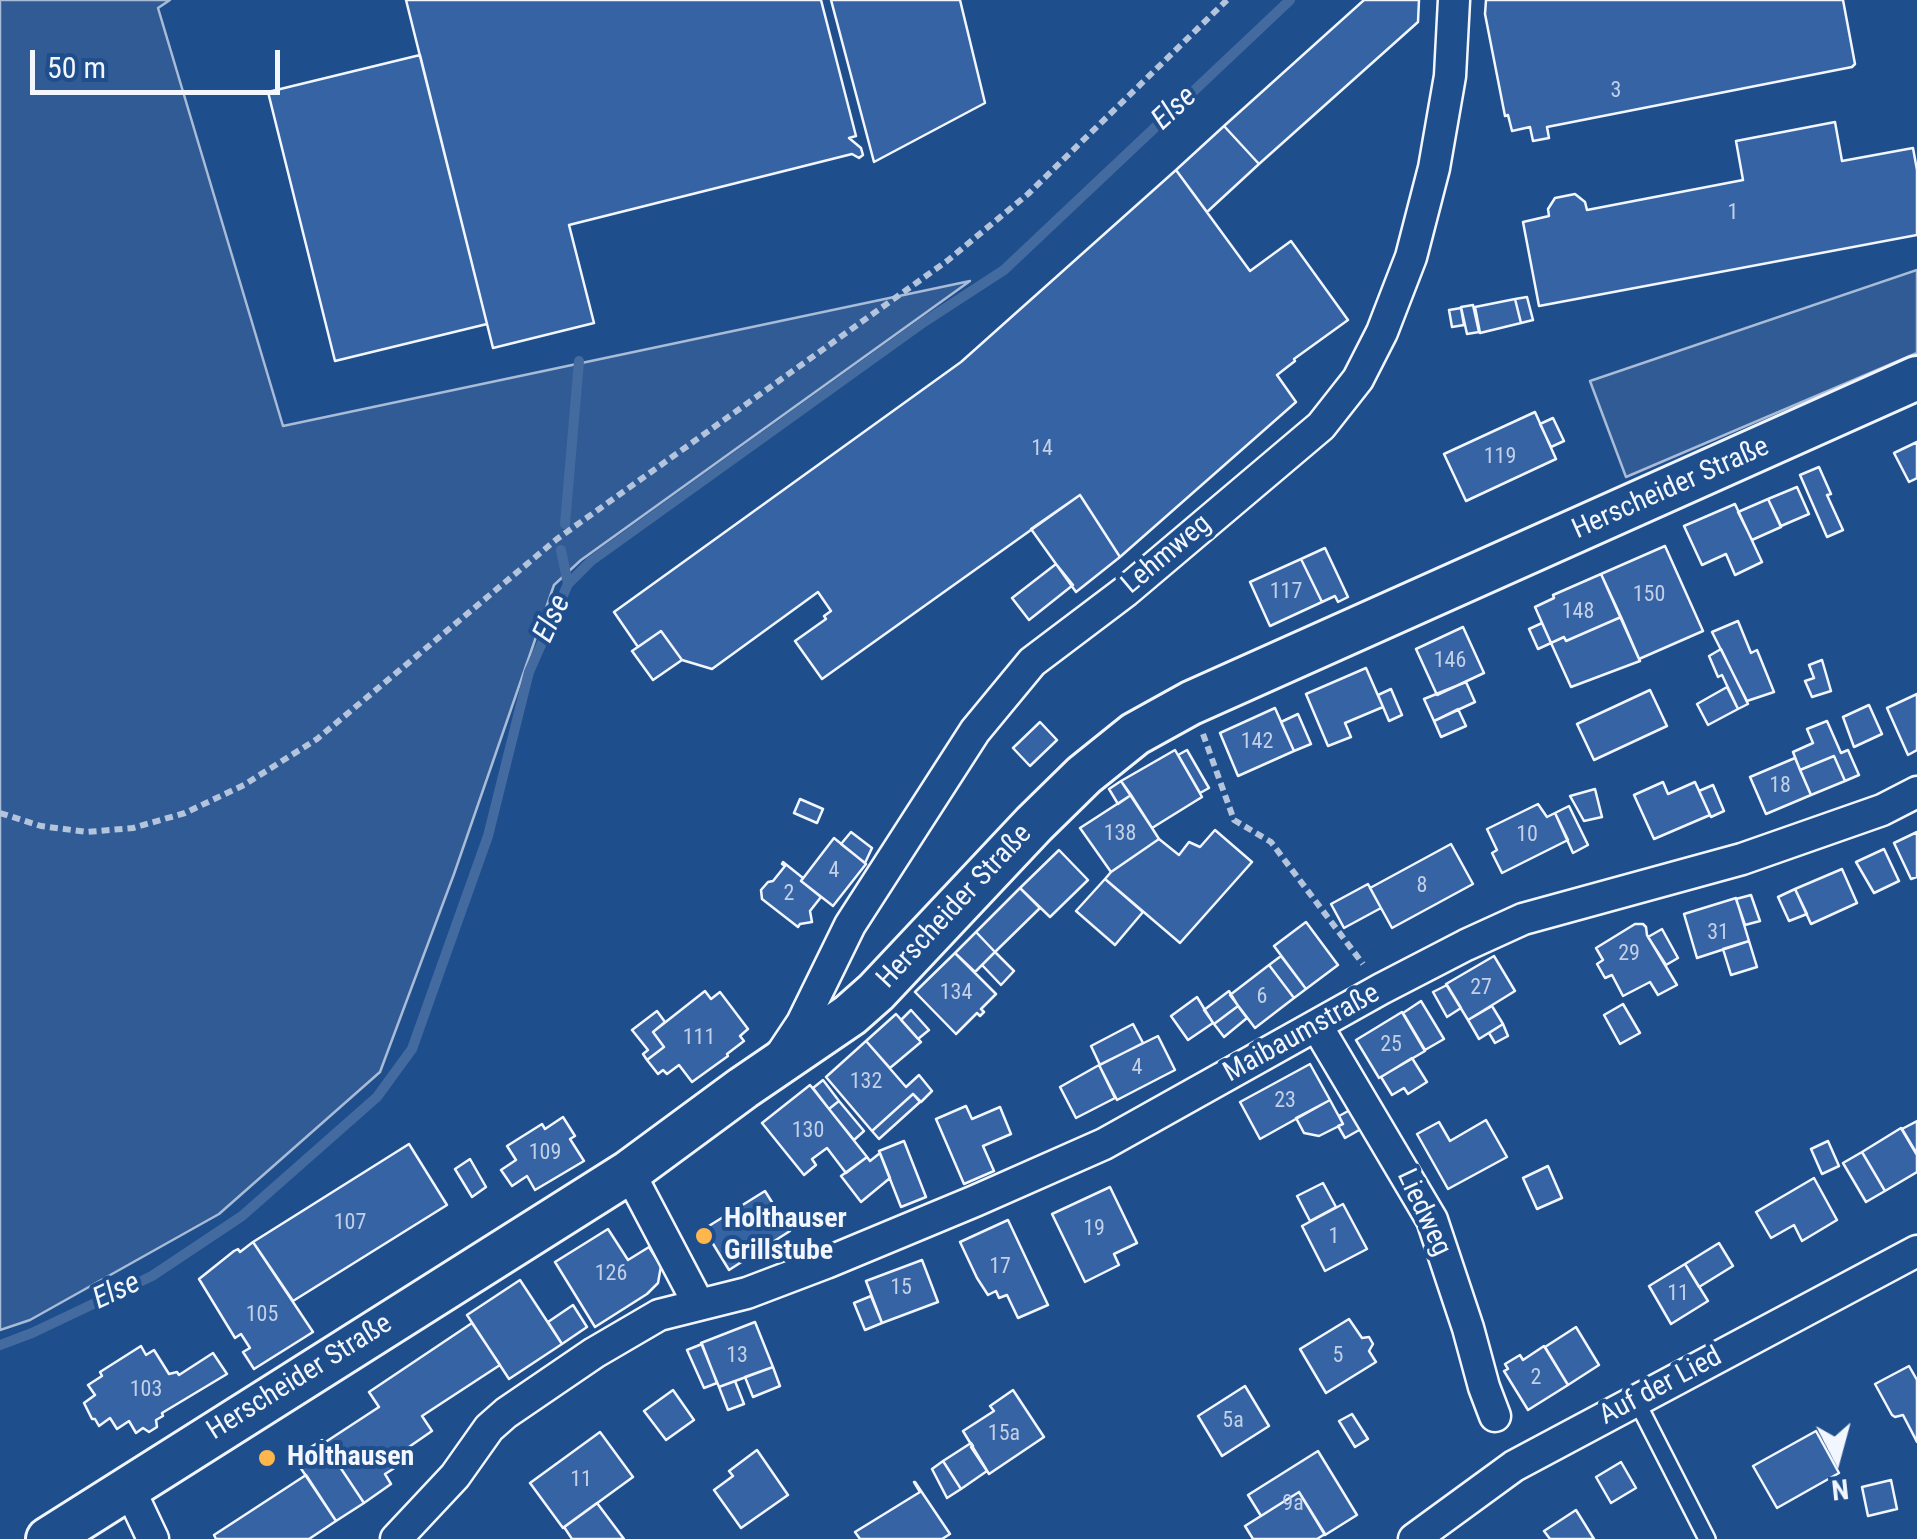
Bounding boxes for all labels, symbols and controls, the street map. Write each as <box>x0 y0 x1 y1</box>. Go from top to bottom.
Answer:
scale bar <box>35 30 285 92</box>
text: 50 m <box>47 50 106 85</box>
house number: 3 <box>1611 78 1621 104</box>
water label: Else <box>1145 79 1205 139</box>
house number: 1 <box>1728 200 1738 226</box>
street label: Herscheider Straße <box>1567 431 1775 547</box>
house number: 14 <box>1031 436 1053 462</box>
house number: 119 <box>1484 444 1516 470</box>
street label: Lehmweg <box>1116 508 1218 602</box>
house number: 117 <box>1270 579 1302 605</box>
house number: 150 <box>1633 582 1665 608</box>
water label: Else <box>527 590 579 648</box>
house number: 148 <box>1562 599 1594 625</box>
house number: 146 <box>1434 648 1466 674</box>
house number: 142 <box>1241 729 1273 755</box>
house number: 18 <box>1769 773 1791 799</box>
street label: Herscheider Straße <box>871 818 1039 996</box>
house number: 138 <box>1104 821 1136 847</box>
house number: 10 <box>1516 822 1538 848</box>
house number: 4 <box>829 858 839 884</box>
house number: 8 <box>1417 873 1427 899</box>
house number: 2 <box>784 881 794 907</box>
house number: 31 <box>1707 920 1729 946</box>
house number: 29 <box>1618 941 1640 967</box>
house number: 27 <box>1470 975 1492 1001</box>
street label: Maibaumstraße <box>1218 977 1386 1091</box>
house number: 134 <box>940 980 972 1006</box>
house number: 6 <box>1257 984 1267 1010</box>
house number: 111 <box>683 1025 715 1051</box>
house number: 25 <box>1380 1032 1402 1058</box>
house number: 4 <box>1132 1055 1142 1081</box>
house number: 132 <box>850 1069 882 1095</box>
house number: 23 <box>1274 1088 1296 1114</box>
house number: 130 <box>792 1118 824 1144</box>
house number: 109 <box>529 1140 561 1166</box>
street label: Liedweg <box>1388 1164 1458 1262</box>
place label: Holthauser Grillstube <box>724 1203 847 1269</box>
house number: 107 <box>334 1210 366 1236</box>
house number: 19 <box>1083 1216 1105 1242</box>
house number: 1 <box>1329 1224 1339 1250</box>
marker: Holthauser Grillstube <box>693 1225 715 1247</box>
house number: 17 <box>989 1254 1011 1280</box>
house number: 126 <box>595 1261 627 1287</box>
water label: Else <box>88 1266 146 1318</box>
house number: 15 <box>890 1275 912 1301</box>
house number: 11 <box>1667 1281 1689 1307</box>
house number: 105 <box>246 1302 278 1328</box>
street label: Herscheider Straße <box>201 1308 399 1448</box>
street label: Auf der Lied <box>1594 1341 1728 1433</box>
house number: 13 <box>726 1343 748 1369</box>
house number: 5 <box>1333 1343 1343 1369</box>
house number: 2 <box>1531 1365 1541 1391</box>
house number: 103 <box>130 1377 162 1403</box>
house number: 5a <box>1222 1408 1244 1434</box>
north arrow <box>1787 1409 1887 1509</box>
house number: 15a <box>988 1421 1020 1447</box>
place label: Holthausen <box>287 1441 414 1475</box>
marker: Holthausen <box>256 1447 278 1469</box>
house number: 11 <box>570 1467 592 1493</box>
text: N <box>1830 1472 1850 1507</box>
house number: 9a <box>1282 1491 1304 1517</box>

